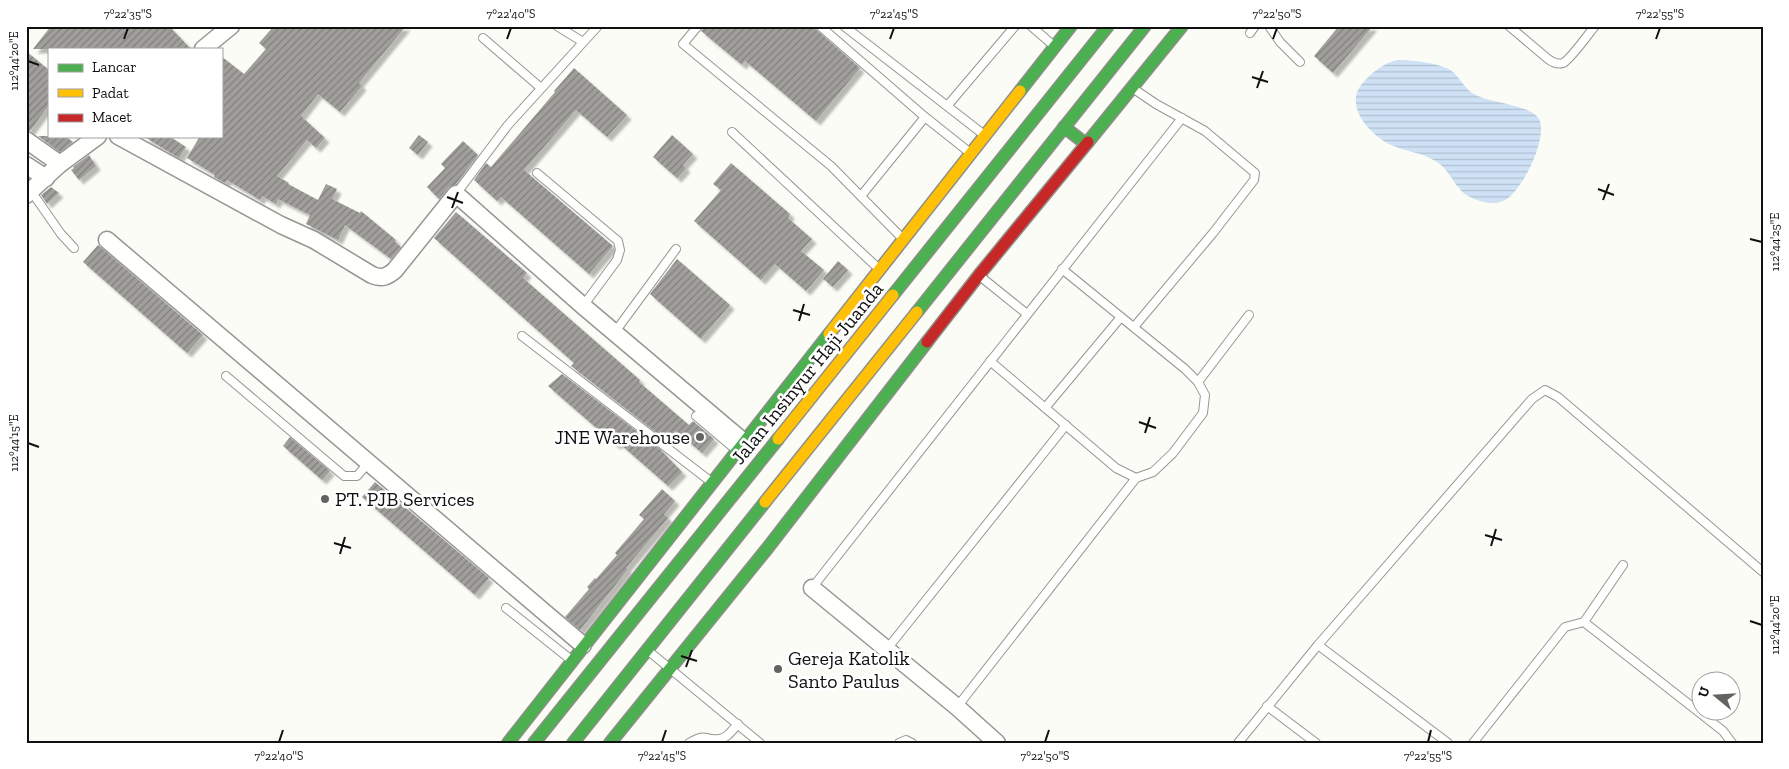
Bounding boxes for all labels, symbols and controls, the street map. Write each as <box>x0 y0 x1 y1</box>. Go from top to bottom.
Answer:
text: 7°22'35"S <box>104 7 152 21</box>
text: 7°22'40"S <box>487 7 535 21</box>
text: 7°22'45"S <box>870 7 918 21</box>
text: 7°22'50"S <box>1253 7 1301 21</box>
text: 7°22'55"S <box>1636 7 1684 21</box>
text: 112°44'20"E <box>7 31 21 91</box>
legend <box>48 48 222 138</box>
text: Lancar <box>92 58 137 76</box>
text: Padat <box>92 84 129 102</box>
text: Macet <box>92 108 132 126</box>
text: 112°44'25"E <box>1768 213 1782 271</box>
street label: Jalan Insinyur Haji Juanda <box>726 277 888 469</box>
text: 112°44'15"E <box>7 415 21 471</box>
place label: JNE Warehouse <box>554 425 690 449</box>
marker: JNE Warehouse <box>694 431 706 443</box>
place label: PT. PJB Services <box>335 487 475 511</box>
marker: PT. PJB Services <box>319 493 331 505</box>
text: 112°44'20"E <box>1768 595 1782 655</box>
place label: Gereja Katolik Santo Paulus <box>788 646 910 693</box>
marker: Gereja Katolik Santo Paulus <box>772 663 784 675</box>
north arrow <box>1692 672 1742 722</box>
text: U <box>1694 685 1714 700</box>
text: 7°22'40"S <box>255 749 303 763</box>
text: 7°22'45"S <box>638 749 686 763</box>
text: 7°22'50"S <box>1021 749 1069 763</box>
text: 7°22'55"S <box>1404 749 1452 763</box>

